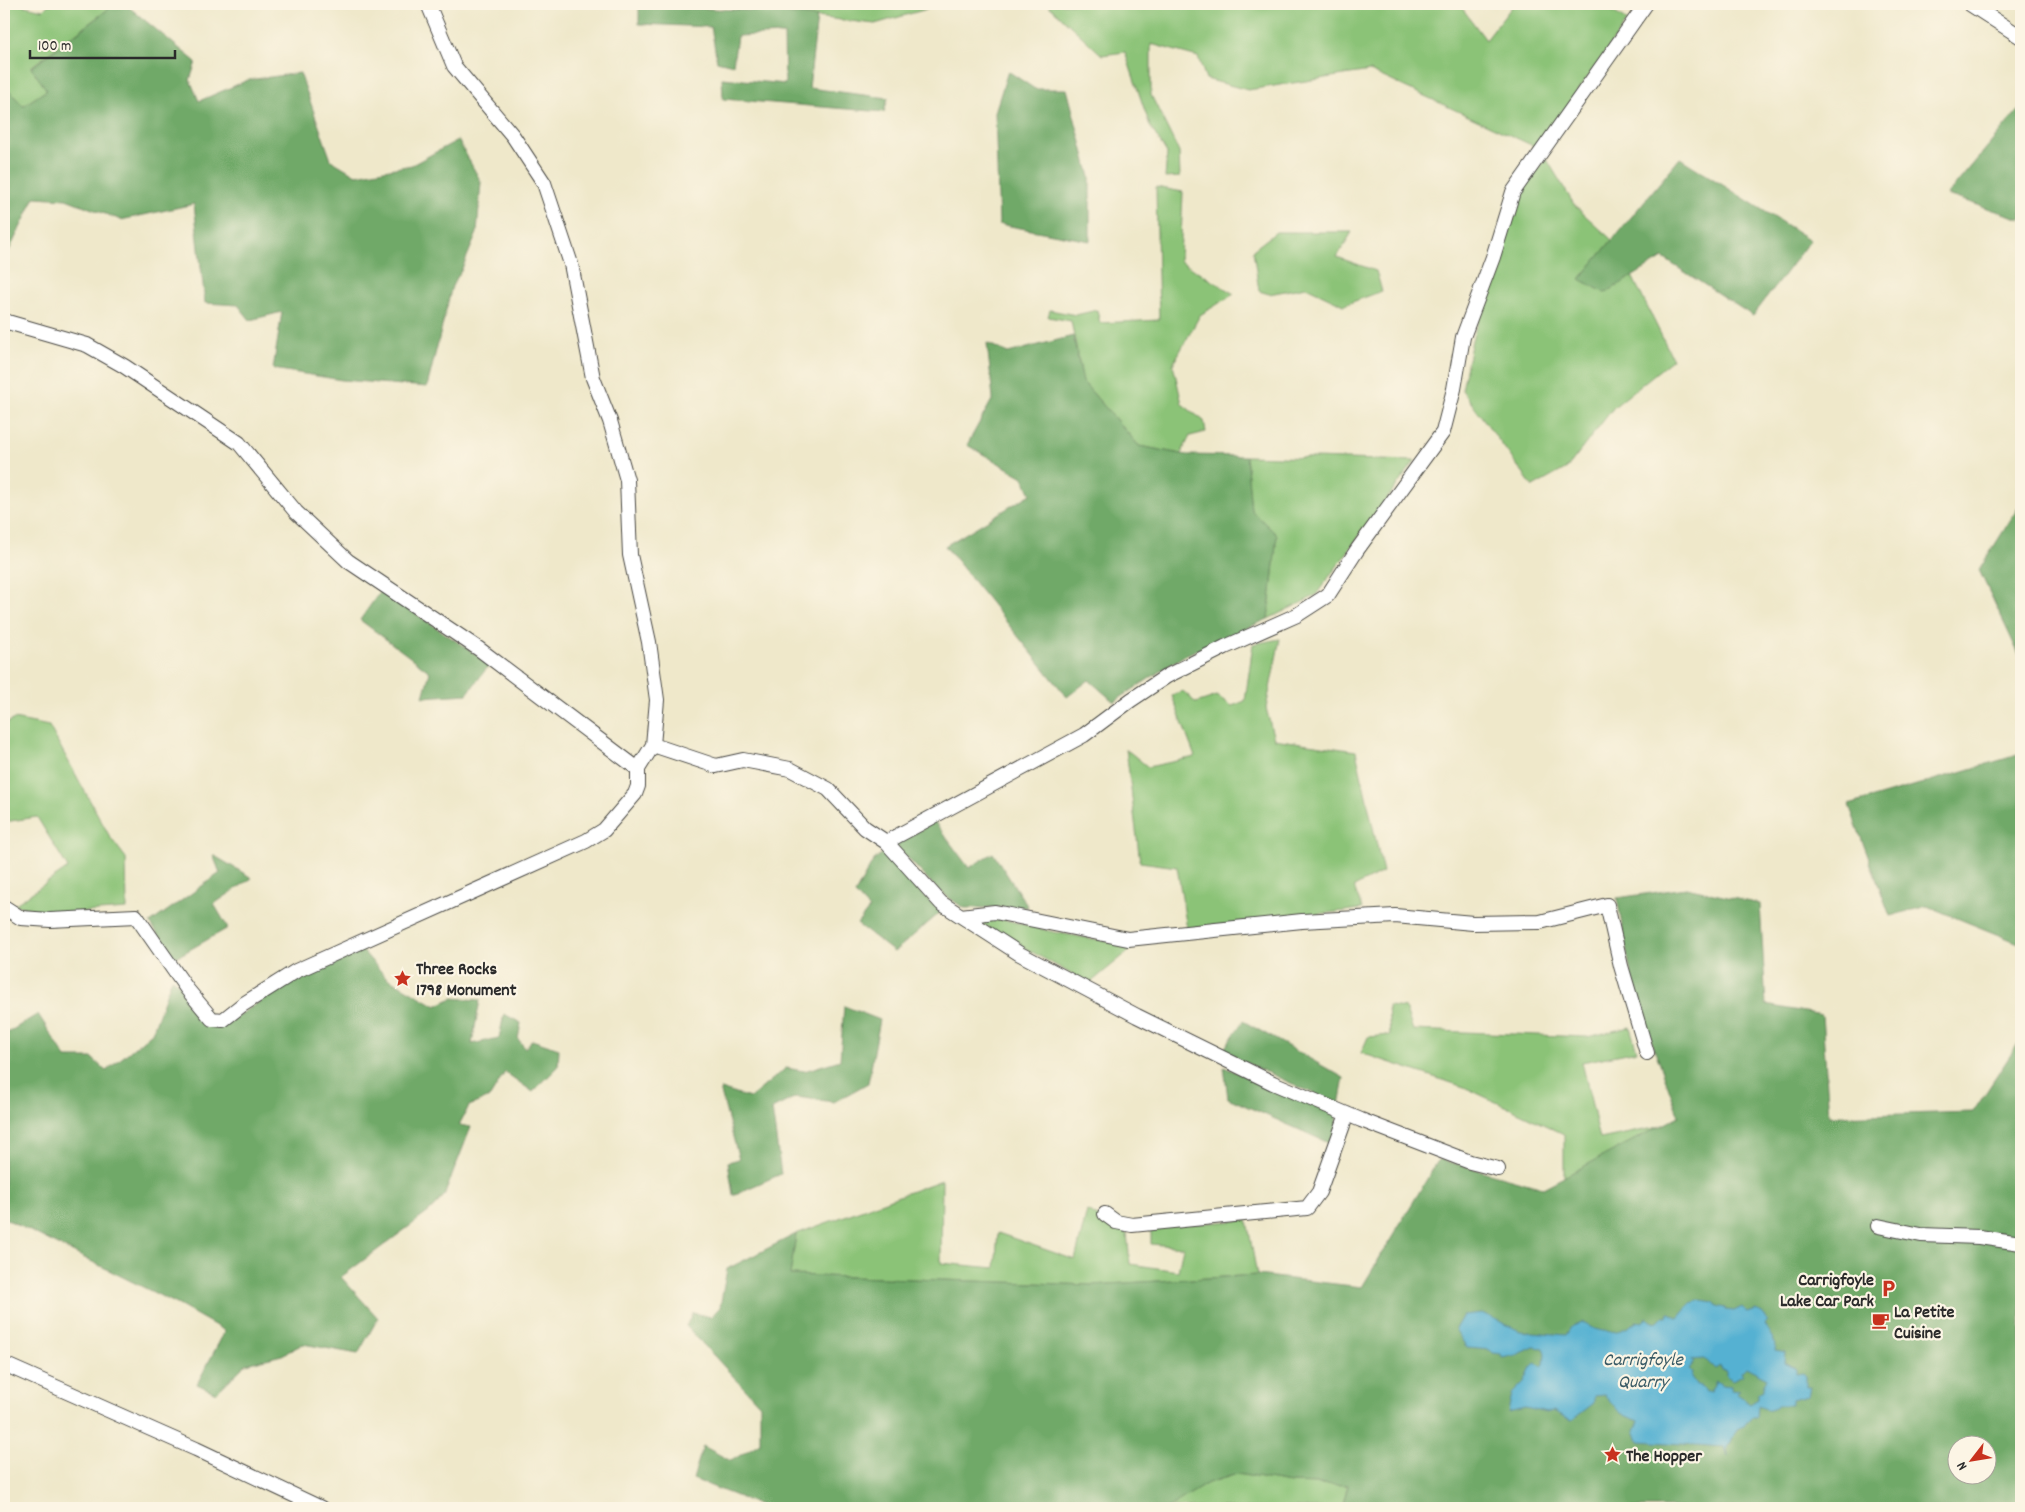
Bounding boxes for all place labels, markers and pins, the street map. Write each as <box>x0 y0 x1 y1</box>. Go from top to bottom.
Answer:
place label: Three Rocks 1798 Monument <box>416 958 517 1004</box>
place icon: Three Rocks 1798 Monument <box>392 968 412 988</box>
place label: Carrigfoyle Lake Car Park <box>1780 1269 1875 1315</box>
parking icon: Carrigfoyle Lake Car Park <box>1878 1279 1898 1299</box>
place label: La Petite Cuisine <box>1894 1301 1955 1347</box>
cafe icon: La Petite Cuisine <box>1870 1311 1890 1331</box>
place icon: The Hopper <box>1602 1445 1622 1465</box>
place label: The Hopper <box>1626 1445 1702 1470</box>

